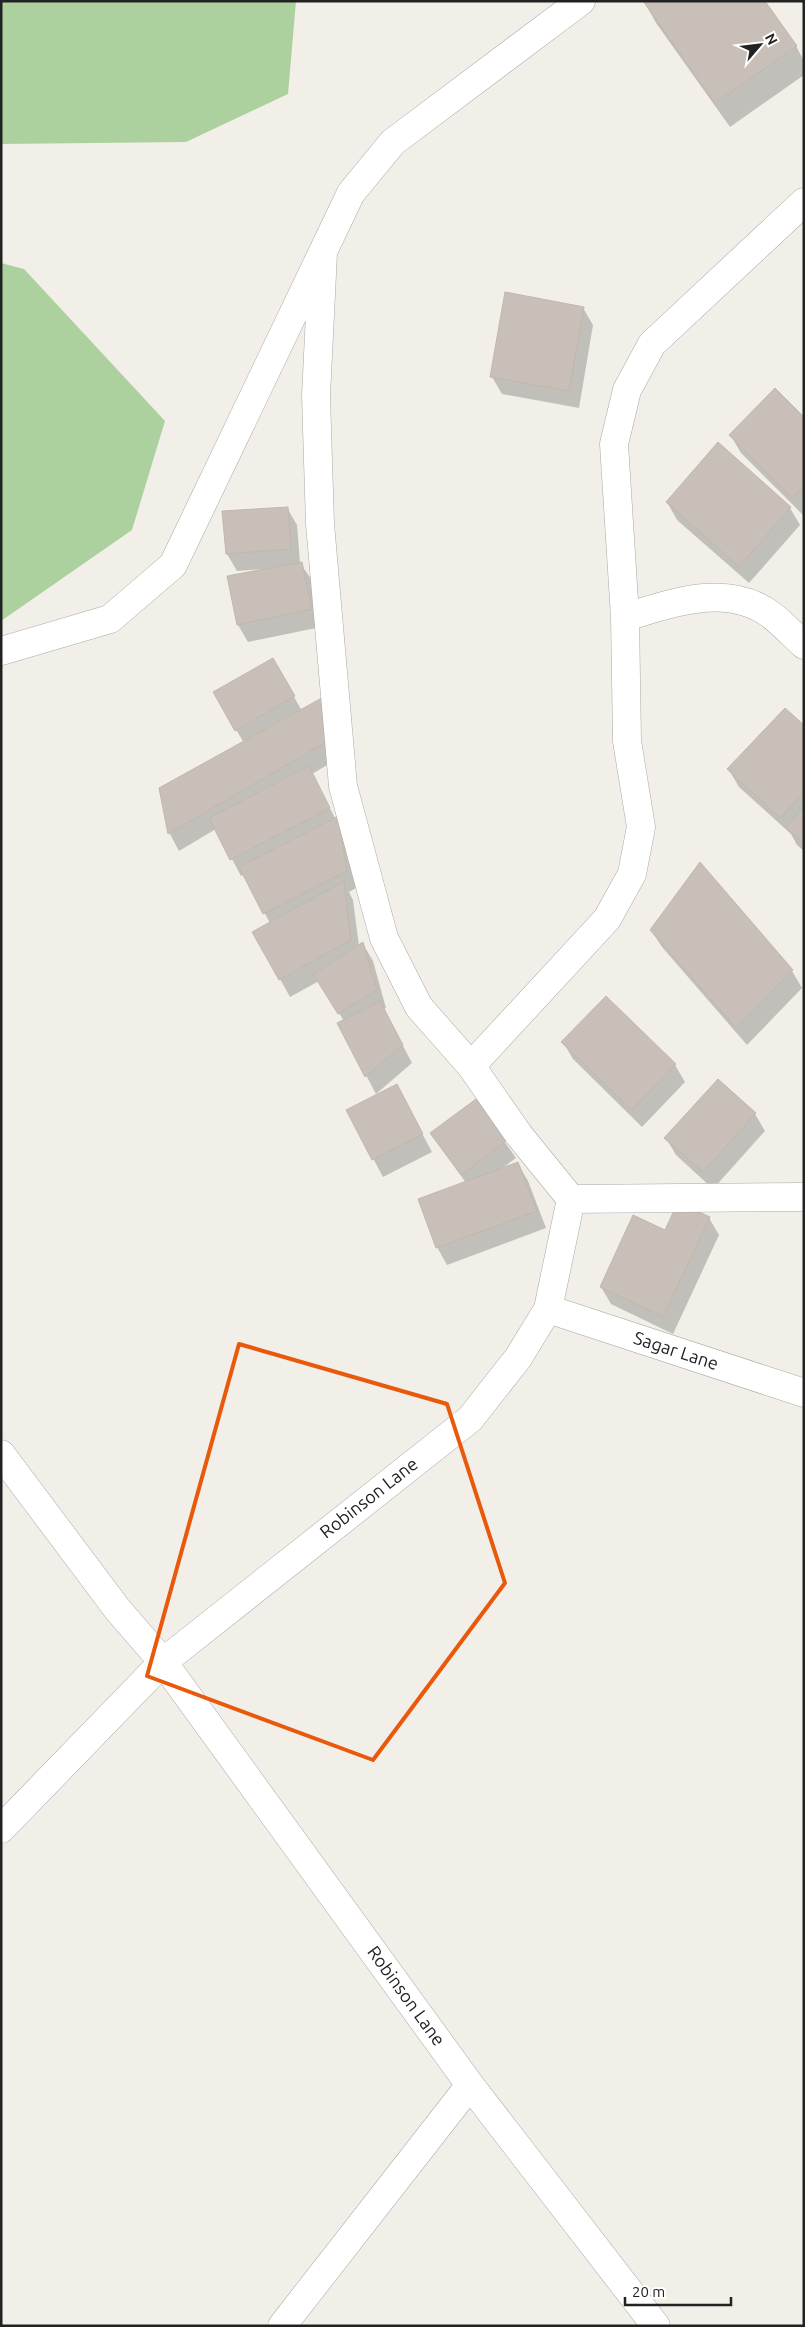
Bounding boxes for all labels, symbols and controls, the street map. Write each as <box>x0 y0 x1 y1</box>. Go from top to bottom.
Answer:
north arrow <box>735 20 785 70</box>
text: N <box>762 31 781 47</box>
street label: Sagar Lane <box>631 1327 721 1373</box>
street label: Robinson Lane <box>316 1453 421 1542</box>
street label: Robinson Lane <box>364 1942 450 2049</box>
scale bar <box>625 2274 731 2306</box>
text: 20 m <box>632 2283 665 2300</box>

